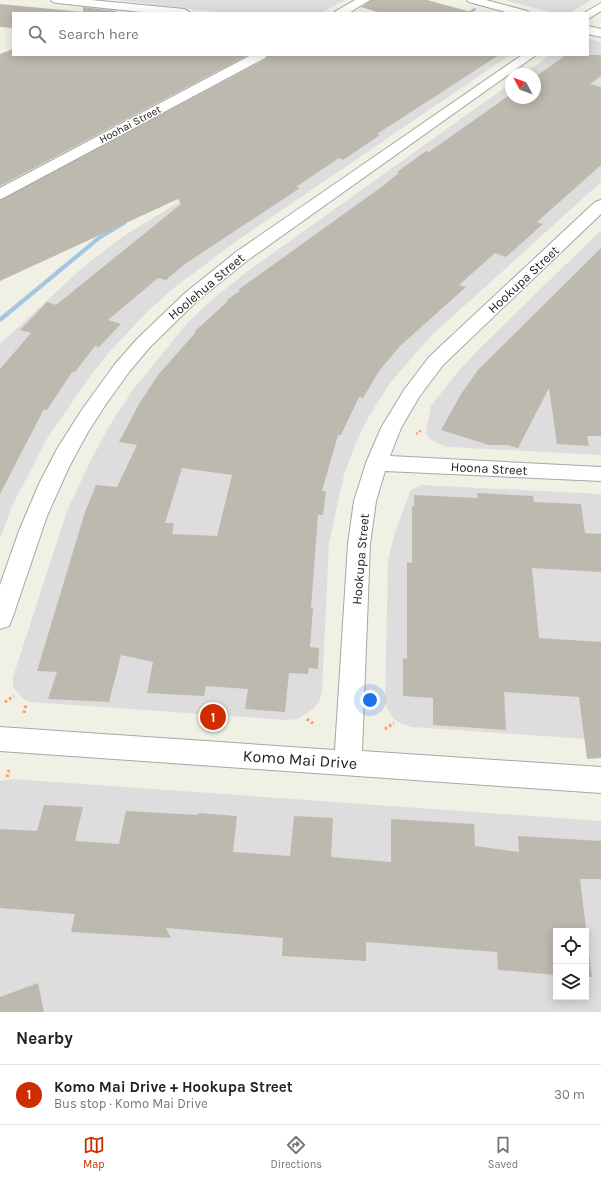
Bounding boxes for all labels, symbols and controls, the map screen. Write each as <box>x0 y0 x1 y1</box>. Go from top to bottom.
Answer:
search box <box>12 12 589 56</box>
icon: search <box>26 23 48 45</box>
text: Search here <box>58 25 139 43</box>
north arrow <box>505 68 541 104</box>
street label: Hoohai Street <box>97 103 163 146</box>
street label: Hookupa Street <box>485 243 562 316</box>
street label: Hoolehua Street <box>165 250 248 323</box>
street label: Hoona Street <box>450 459 528 478</box>
street label: Hookupa Street <box>349 513 372 605</box>
your location <box>360 690 380 710</box>
pin: 1 <box>200 702 226 732</box>
street label: Komo Mai Drive <box>242 746 358 773</box>
map controls <box>553 928 589 1000</box>
button: locate <box>553 928 589 964</box>
button: layers <box>553 964 589 1000</box>
text: Nearby <box>16 1028 73 1048</box>
text: Komo Mai Drive + Hookupa Street <box>54 1078 293 1096</box>
text: 1 <box>27 1087 31 1102</box>
text: 30 m <box>554 1087 585 1102</box>
text: Bus stop · Komo Mai Drive <box>54 1096 208 1111</box>
tab: Map <box>83 1134 105 1171</box>
tab: Directions <box>270 1134 322 1171</box>
tab: Saved <box>488 1134 518 1171</box>

